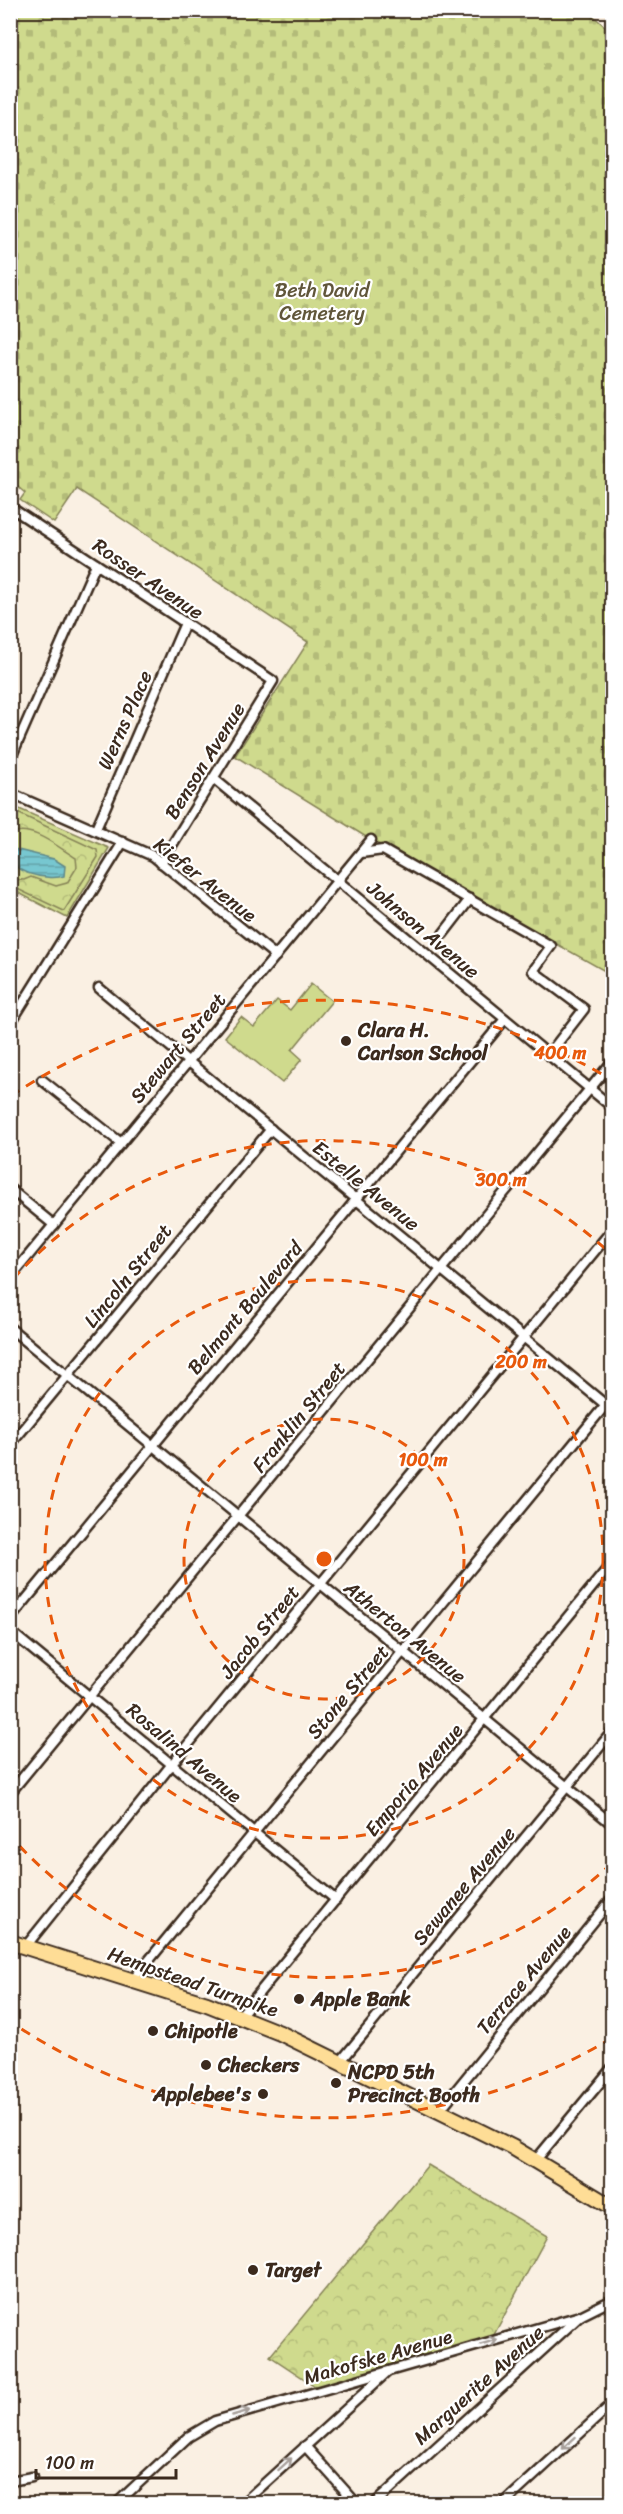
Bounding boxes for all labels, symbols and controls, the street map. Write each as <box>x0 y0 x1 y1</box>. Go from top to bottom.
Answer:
park label: Beth David Cemetery <box>275 273 371 331</box>
street label: Rosser Avenue <box>85 529 211 629</box>
street label: Werns Place <box>87 665 163 775</box>
street label: Benson Avenue <box>155 695 255 827</box>
street label: Kiefer Avenue <box>145 828 265 932</box>
street label: Johnson Avenue <box>358 871 488 988</box>
street label: Stewart Street <box>121 984 235 1111</box>
place label: Clara H. Carlson School <box>357 1013 489 1071</box>
marker: Clara H. Carlson School <box>339 1034 353 1048</box>
text: 400 m <box>533 1037 586 1069</box>
street label: Estelle Avenue <box>304 1131 428 1241</box>
text: 300 m <box>474 1164 527 1196</box>
street label: Lincoln Street <box>75 1216 181 1336</box>
street label: Belmont Boulevard <box>178 1232 313 1383</box>
text: 200 m <box>494 1346 547 1378</box>
street label: Franklin Street <box>243 1353 355 1481</box>
text: 100 m <box>399 1444 448 1476</box>
centre of rings <box>314 1549 334 1569</box>
street label: Atherton Avenue <box>335 1571 474 1693</box>
street label: Jacob Street <box>210 1577 309 1688</box>
street label: Stone Street <box>298 1636 399 1747</box>
street label: Rosalind Avenue <box>118 1694 250 1813</box>
street label: Emporia Avenue <box>356 1715 473 1845</box>
street label: Sewanee Avenue <box>403 1818 525 1954</box>
street label: Terrace Avenue <box>467 1917 581 2043</box>
street label: Hempstead Turnpike <box>103 1936 284 2028</box>
place label: Apple Bank <box>310 1982 411 2017</box>
marker: Apple Bank <box>292 1992 306 2006</box>
place label: Chipotle <box>164 2014 238 2049</box>
marker: Chipotle <box>146 2024 160 2038</box>
place label: Checkers <box>217 2048 300 2083</box>
place label: NCPD 5th Precinct Booth <box>347 2055 481 2113</box>
marker: Checkers <box>199 2058 213 2072</box>
marker: NCPD 5th Precinct Booth <box>329 2076 343 2090</box>
place label: Applebee's <box>152 2077 252 2112</box>
marker: Applebee's <box>256 2087 270 2101</box>
place label: Target <box>265 2253 323 2288</box>
marker: Target <box>246 2263 260 2277</box>
street label: Marguerite Avenue <box>405 2316 553 2454</box>
street label: Makofske Avenue <box>299 2319 457 2395</box>
one-way arrow <box>479 2336 498 2347</box>
one-way arrow <box>231 2407 250 2418</box>
one-way arrow <box>562 2436 577 2450</box>
scale bar <box>36 2442 176 2480</box>
text: 100 m <box>45 2447 94 2479</box>
one-way arrow <box>277 2457 292 2471</box>

